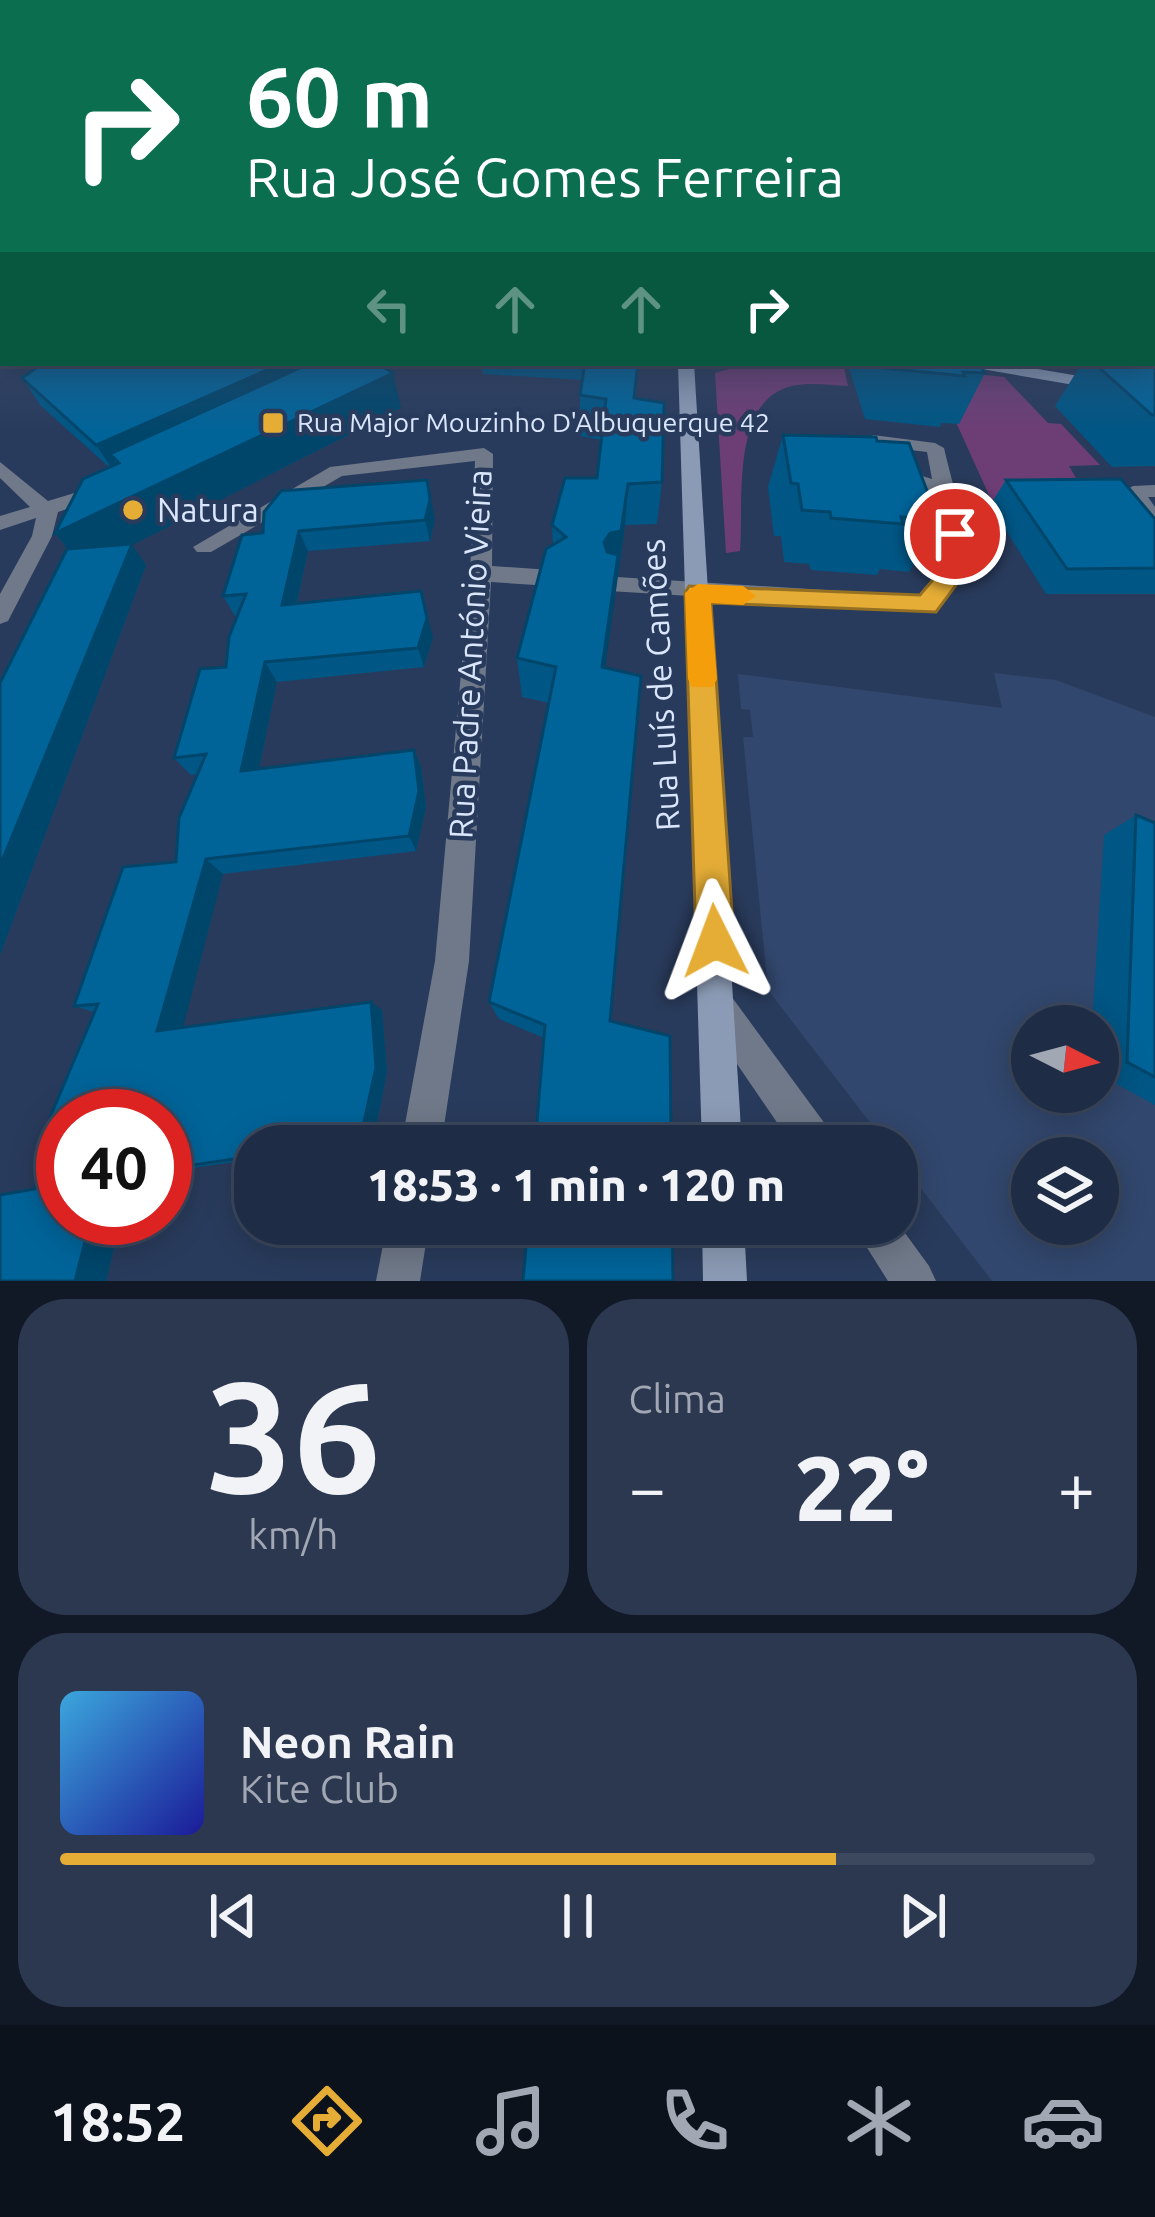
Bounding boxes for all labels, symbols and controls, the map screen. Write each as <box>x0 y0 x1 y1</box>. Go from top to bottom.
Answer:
icon: right <box>48 48 204 204</box>
text: 60 m <box>246 49 433 143</box>
text: Rua José Gomes Ferreira <box>246 147 844 207</box>
icon: left <box>356 276 422 342</box>
icon: ahead <box>482 276 548 342</box>
icon: ahead <box>608 276 674 342</box>
icon: right <box>734 276 800 342</box>
place label: Rua Major Mouzinho D'Albuquerque 42 <box>297 407 770 437</box>
marker: Rua Major Mouzinho D'Albuquerque 42 <box>260 410 286 436</box>
street label: Rua Padre António Vieira <box>441 468 498 840</box>
pin <box>904 483 1006 585</box>
place label: Natura <box>157 491 259 528</box>
marker: Natura <box>120 497 146 523</box>
icon: arrive <box>922 501 988 567</box>
street label: Rua Luís de Camões <box>633 538 686 832</box>
position arrow <box>652 878 778 1004</box>
north arrow <box>1011 1005 1119 1113</box>
map controls <box>1011 1005 1119 1245</box>
speed limit sign: 40 <box>36 1089 192 1245</box>
button: layers <box>1011 1137 1119 1245</box>
text: 18:53 · 1 min · 120 m <box>367 1159 785 1210</box>
text: 36 <box>205 1348 381 1522</box>
text: Clima <box>629 1377 726 1420</box>
text: 22° <box>795 1437 929 1538</box>
text: − <box>629 1450 666 1524</box>
text: + <box>1058 1450 1095 1524</box>
text: km/h <box>248 1513 338 1556</box>
text: Neon Rain <box>240 1716 455 1767</box>
text: Kite Club <box>240 1767 399 1810</box>
icon: previous <box>200 1883 266 1949</box>
icon: pause <box>545 1883 611 1949</box>
icon: next <box>890 1883 956 1949</box>
icon: directions <box>285 2079 369 2163</box>
icon: music <box>469 2079 553 2163</box>
icon: phone <box>653 2079 737 2163</box>
icon: climate <box>837 2079 921 2163</box>
icon: car <box>1021 2079 1105 2163</box>
text: 18:52 <box>50 2091 185 2151</box>

